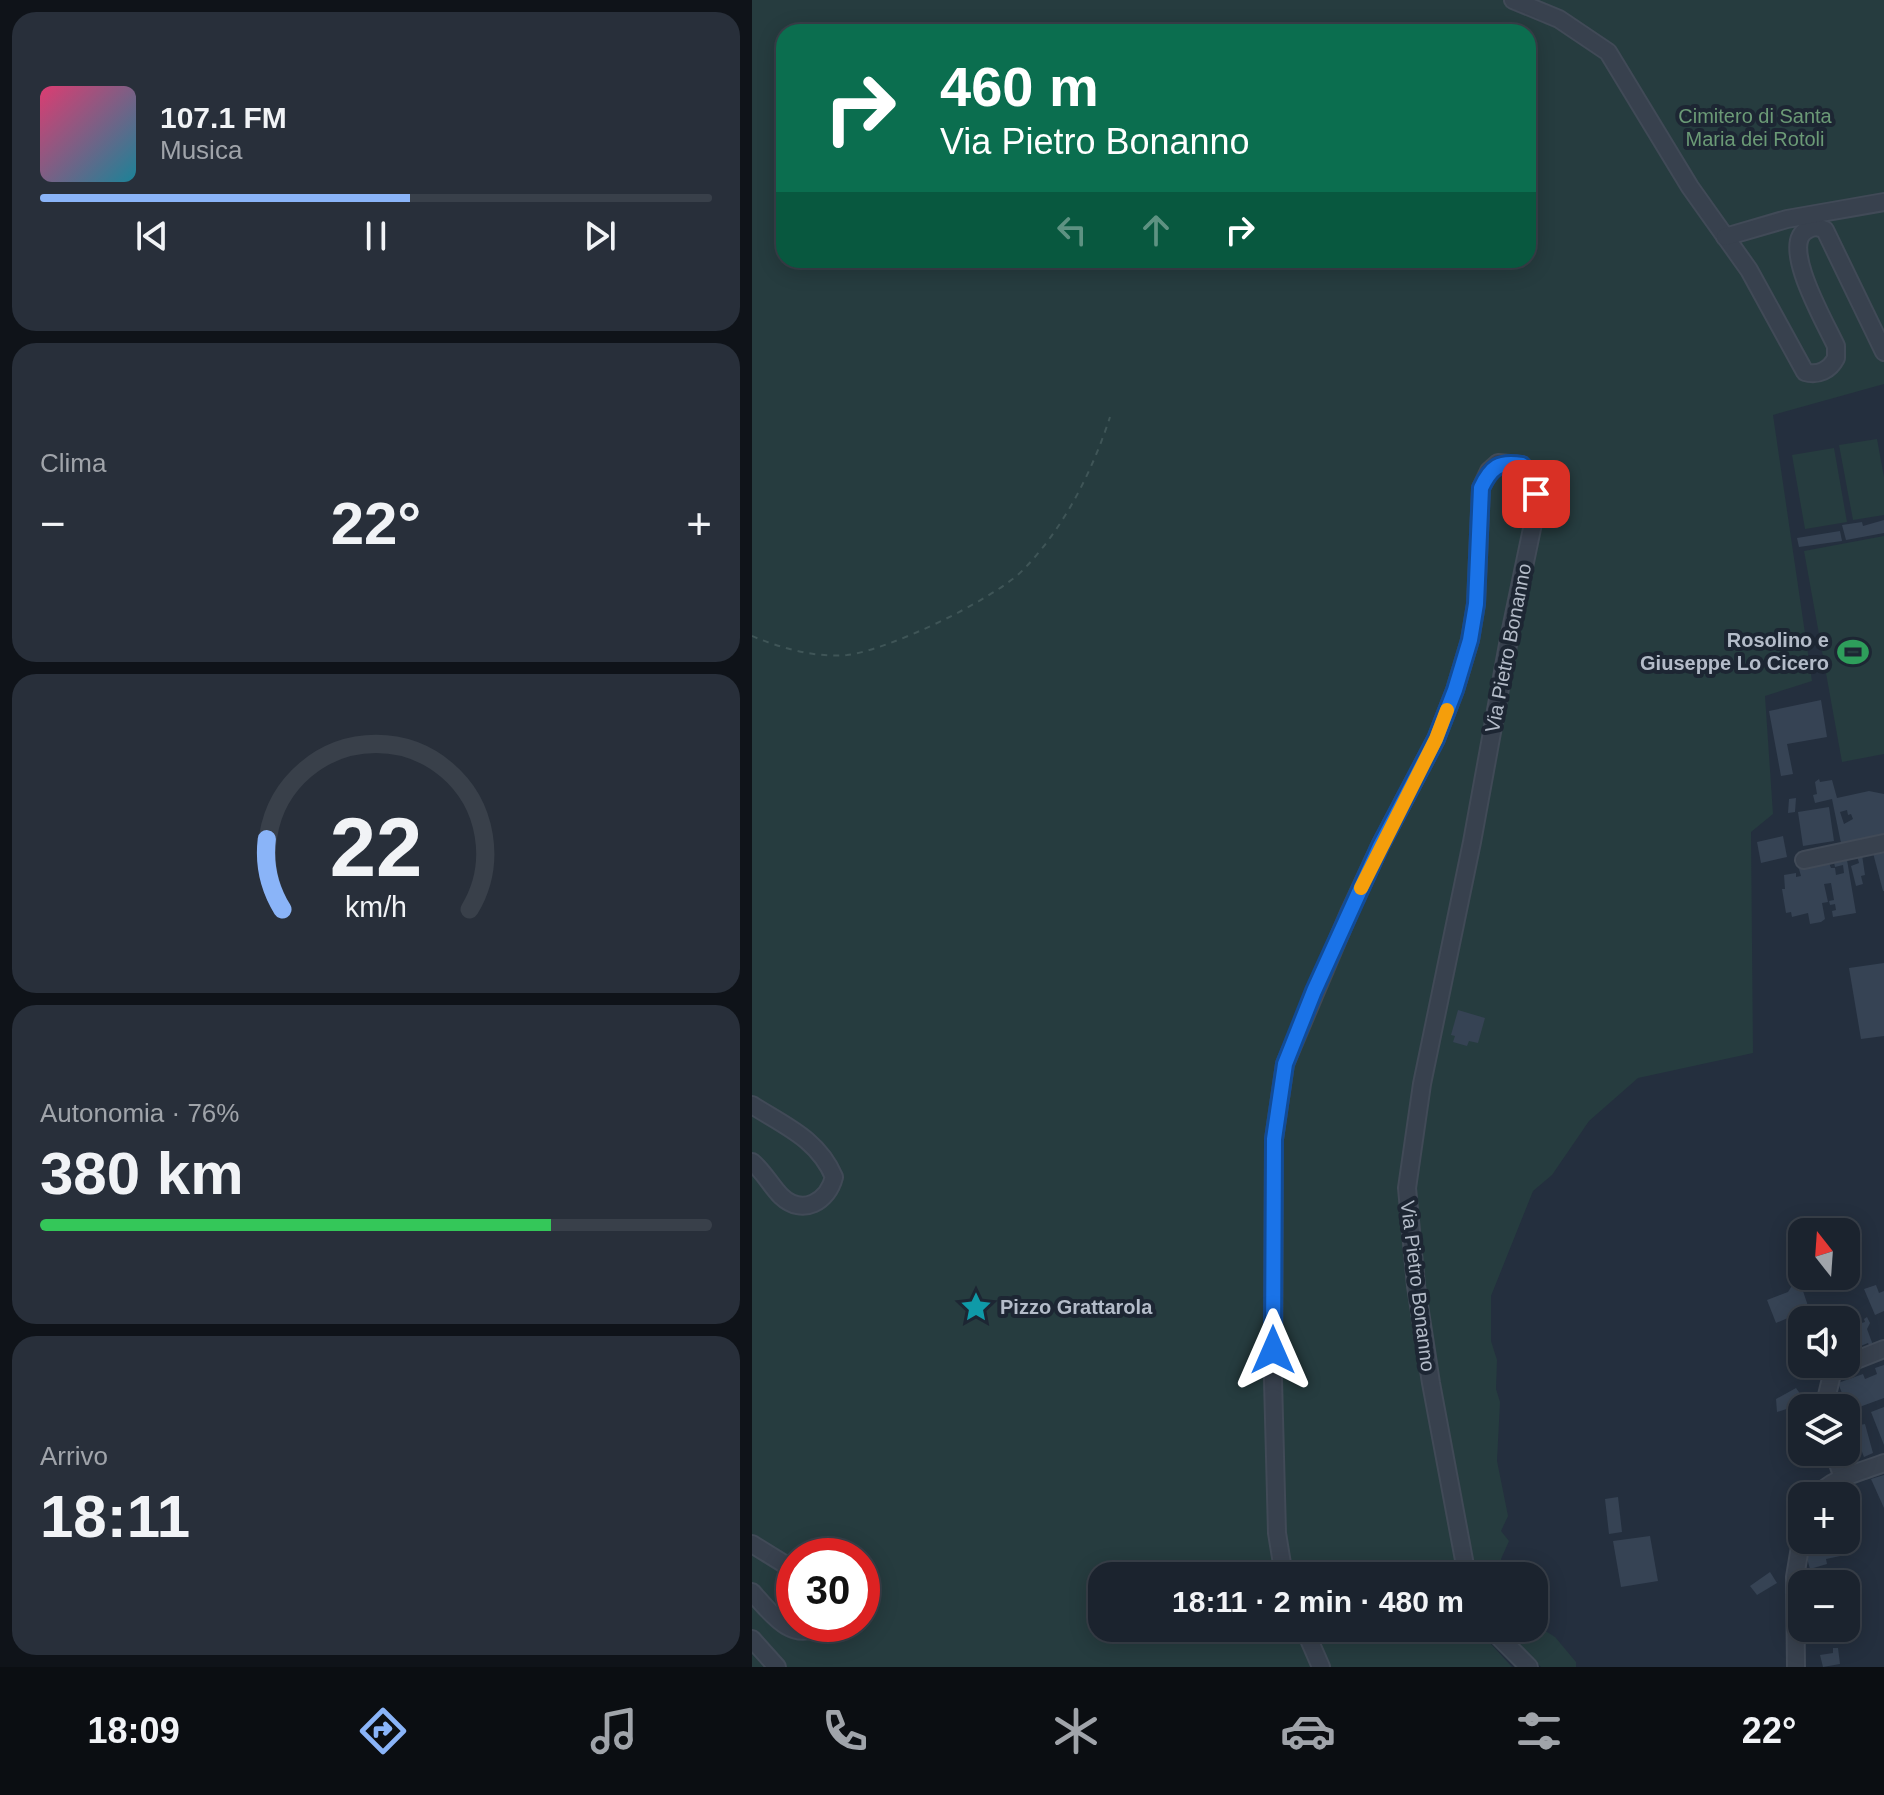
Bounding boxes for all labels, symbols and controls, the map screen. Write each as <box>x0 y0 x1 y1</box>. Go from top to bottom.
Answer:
text: 460 m <box>940 55 1099 118</box>
icon: right <box>808 56 912 160</box>
text: 107.1 FM <box>160 101 287 134</box>
park label: Cimitero di Santa Maria dei Rotoli <box>1678 105 1833 150</box>
text: Via Pietro Bonanno <box>940 121 1250 162</box>
text: Musica <box>160 135 242 165</box>
icon: left <box>1050 208 1094 252</box>
icon: ahead <box>1134 208 1178 252</box>
icon: right <box>1218 208 1262 252</box>
icon: previous <box>130 214 174 258</box>
icon: pause <box>354 214 398 258</box>
icon: next <box>578 214 622 258</box>
text: Clima <box>40 448 106 478</box>
pin <box>1502 460 1570 528</box>
icon: arrive <box>1514 472 1558 516</box>
text: 22° <box>331 490 421 557</box>
text: − <box>40 499 66 548</box>
text: + <box>686 499 712 548</box>
street label: Via Pietro Bonanno <box>1481 561 1535 735</box>
place label: Rosolino e Giuseppe Lo Cicero <box>1640 629 1829 674</box>
sports icon: Rosolino e Giuseppe Lo Cicero <box>1836 635 1870 669</box>
text: 22 <box>330 800 422 893</box>
text: km/h <box>345 891 407 923</box>
text: Autonomia · 76% <box>40 1098 239 1128</box>
text: 380 km <box>40 1140 244 1207</box>
street label: Via Pietro Bonanno <box>1397 1199 1439 1373</box>
north arrow <box>1788 1218 1860 1290</box>
map controls <box>1788 1218 1860 1642</box>
place icon: Pizzo Grattarola <box>959 1290 993 1324</box>
place label: Pizzo Grattarola <box>1000 1296 1153 1318</box>
button: sound <box>1788 1306 1860 1378</box>
position arrow <box>1231 1308 1315 1392</box>
button: layers <box>1788 1394 1860 1466</box>
text: Arrivo <box>40 1441 108 1471</box>
button: + <box>1788 1482 1860 1554</box>
text: 18:11 <box>40 1483 190 1550</box>
speed limit sign: 30 <box>776 1538 880 1642</box>
button: − <box>1788 1570 1860 1642</box>
text: 18:11 · 2 min · 480 m <box>1172 1585 1464 1618</box>
icon: directions <box>355 1703 411 1759</box>
icon: music <box>586 1703 642 1759</box>
icon: phone <box>817 1703 873 1759</box>
icon: climate <box>1048 1703 1104 1759</box>
icon: car <box>1280 1703 1336 1759</box>
icon: filters <box>1511 1703 1567 1759</box>
text: 18:09 <box>88 1710 180 1751</box>
text: 22° <box>1742 1710 1796 1751</box>

